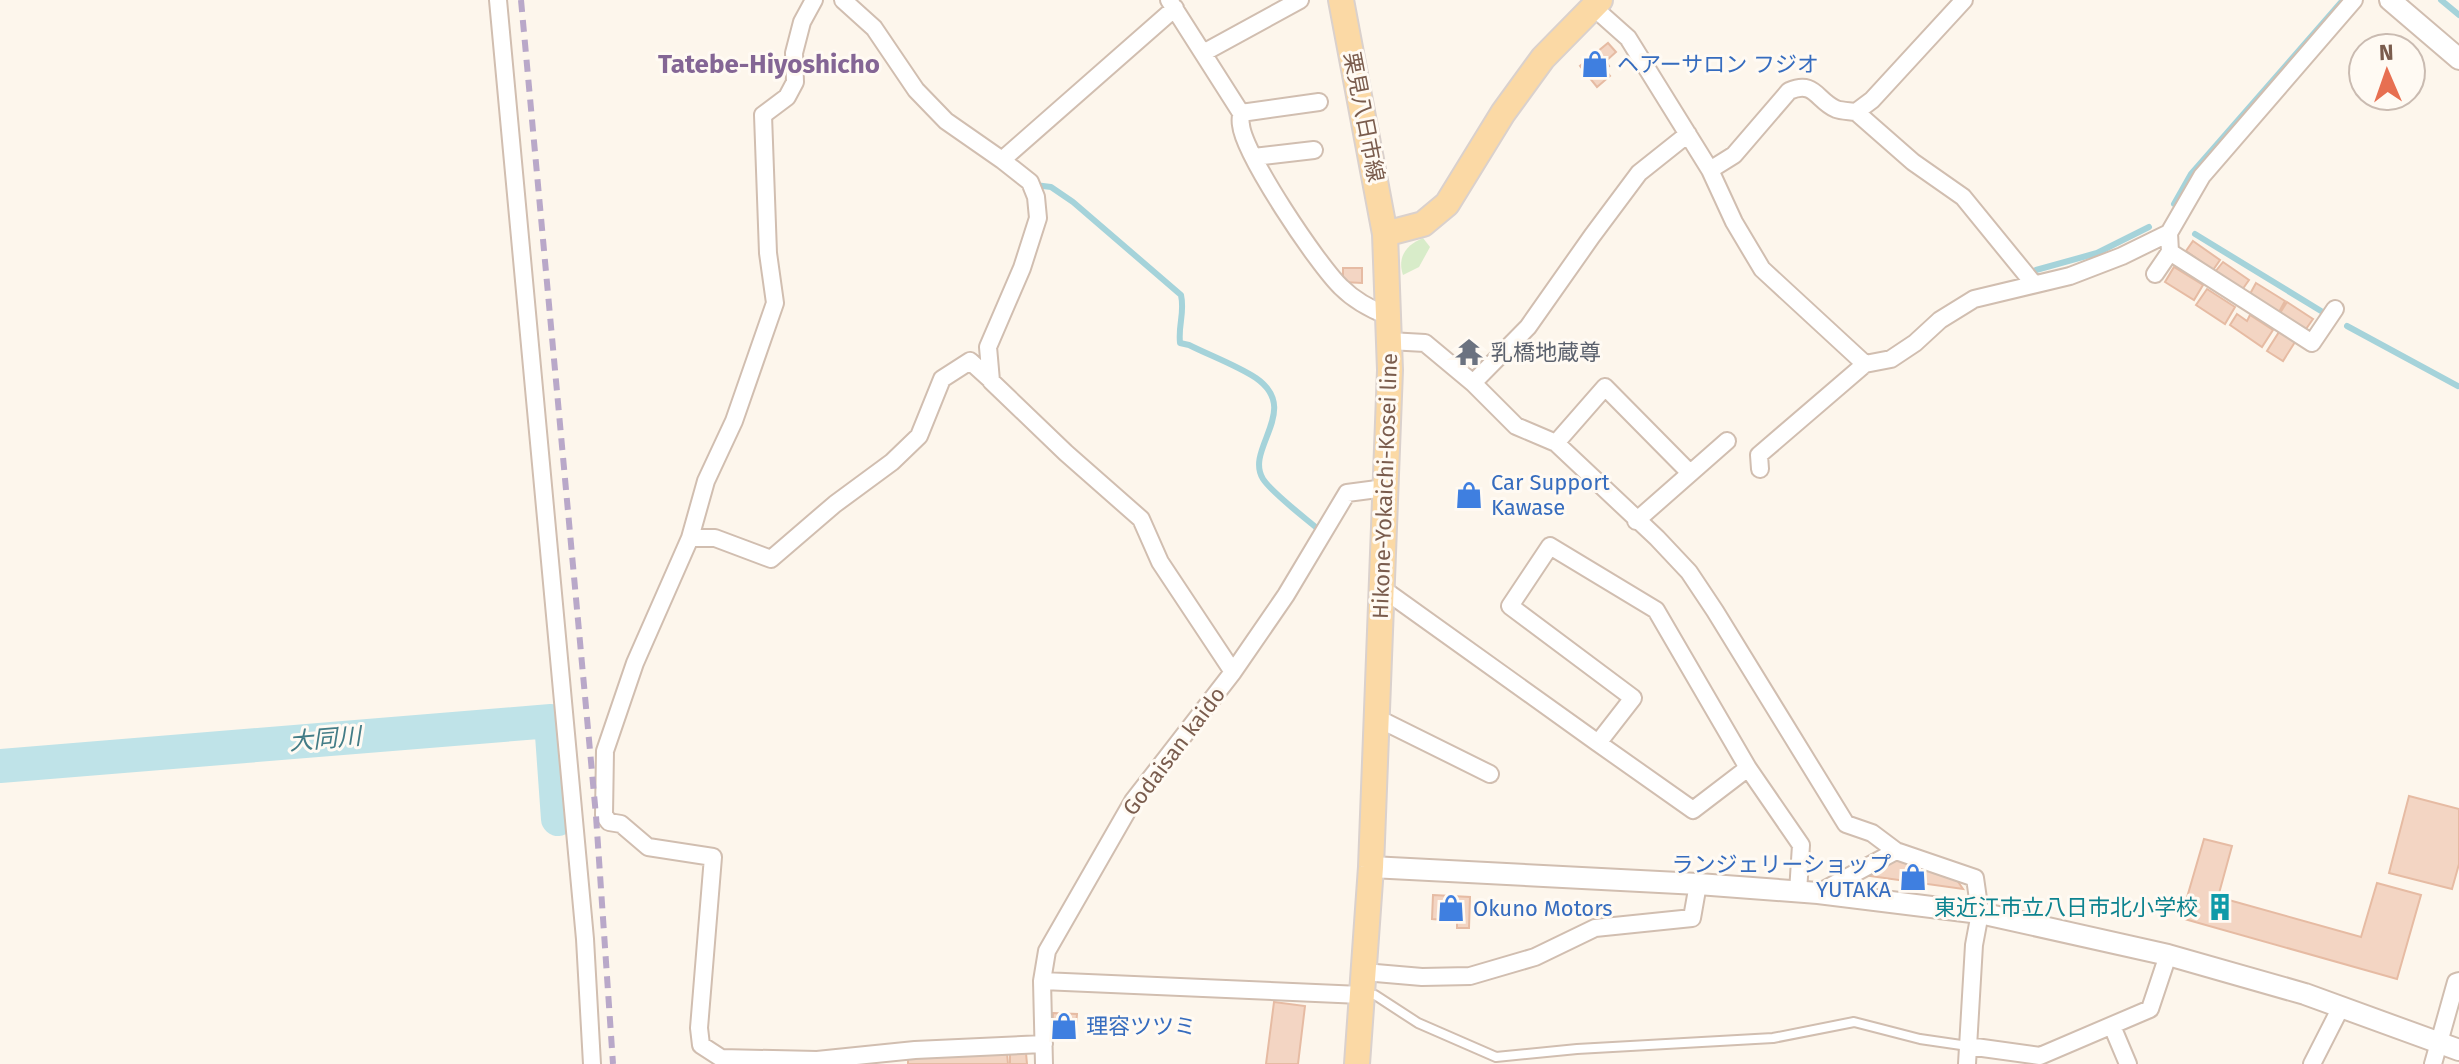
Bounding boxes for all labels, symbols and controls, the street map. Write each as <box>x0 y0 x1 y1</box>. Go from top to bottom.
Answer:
north arrow <box>2347 32 2427 112</box>
text: N <box>2379 39 2394 66</box>
district label: Tatebe-Hiyoshicho <box>658 49 880 80</box>
shop icon: ヘアーサロン フジオ <box>1580 49 1610 79</box>
street label: 栗見八日市線 <box>1338 50 1390 184</box>
place label: ヘアーサロン フジオ <box>1617 51 1819 78</box>
temple icon: 乳橋地蔵尊 <box>1454 337 1484 367</box>
place label: 乳橋地蔵尊 <box>1491 339 1601 366</box>
street label: Hikone-Yokaichi-Kosei line <box>1367 353 1403 619</box>
place label: Car Support Kawase <box>1491 469 1610 521</box>
shop icon: Car Support Kawase <box>1454 480 1484 510</box>
street label: Godaisan kaido <box>1117 681 1231 821</box>
water label: 大同川 <box>288 722 365 756</box>
place label: ランジェリーショップ YUTAKA <box>1671 851 1891 903</box>
shop icon: ランジェリーショップ YUTAKA <box>1898 862 1928 892</box>
building icon: 東近江市立八日市北小学校 <box>2205 892 2235 922</box>
shop icon: Okuno Motors <box>1436 893 1466 923</box>
place label: 東近江市立八日市北小学校 <box>1934 894 2198 921</box>
place label: Okuno Motors <box>1473 895 1613 922</box>
shop icon: 理容ツツミ <box>1049 1011 1079 1041</box>
place label: 理容ツツミ <box>1086 1013 1196 1040</box>

